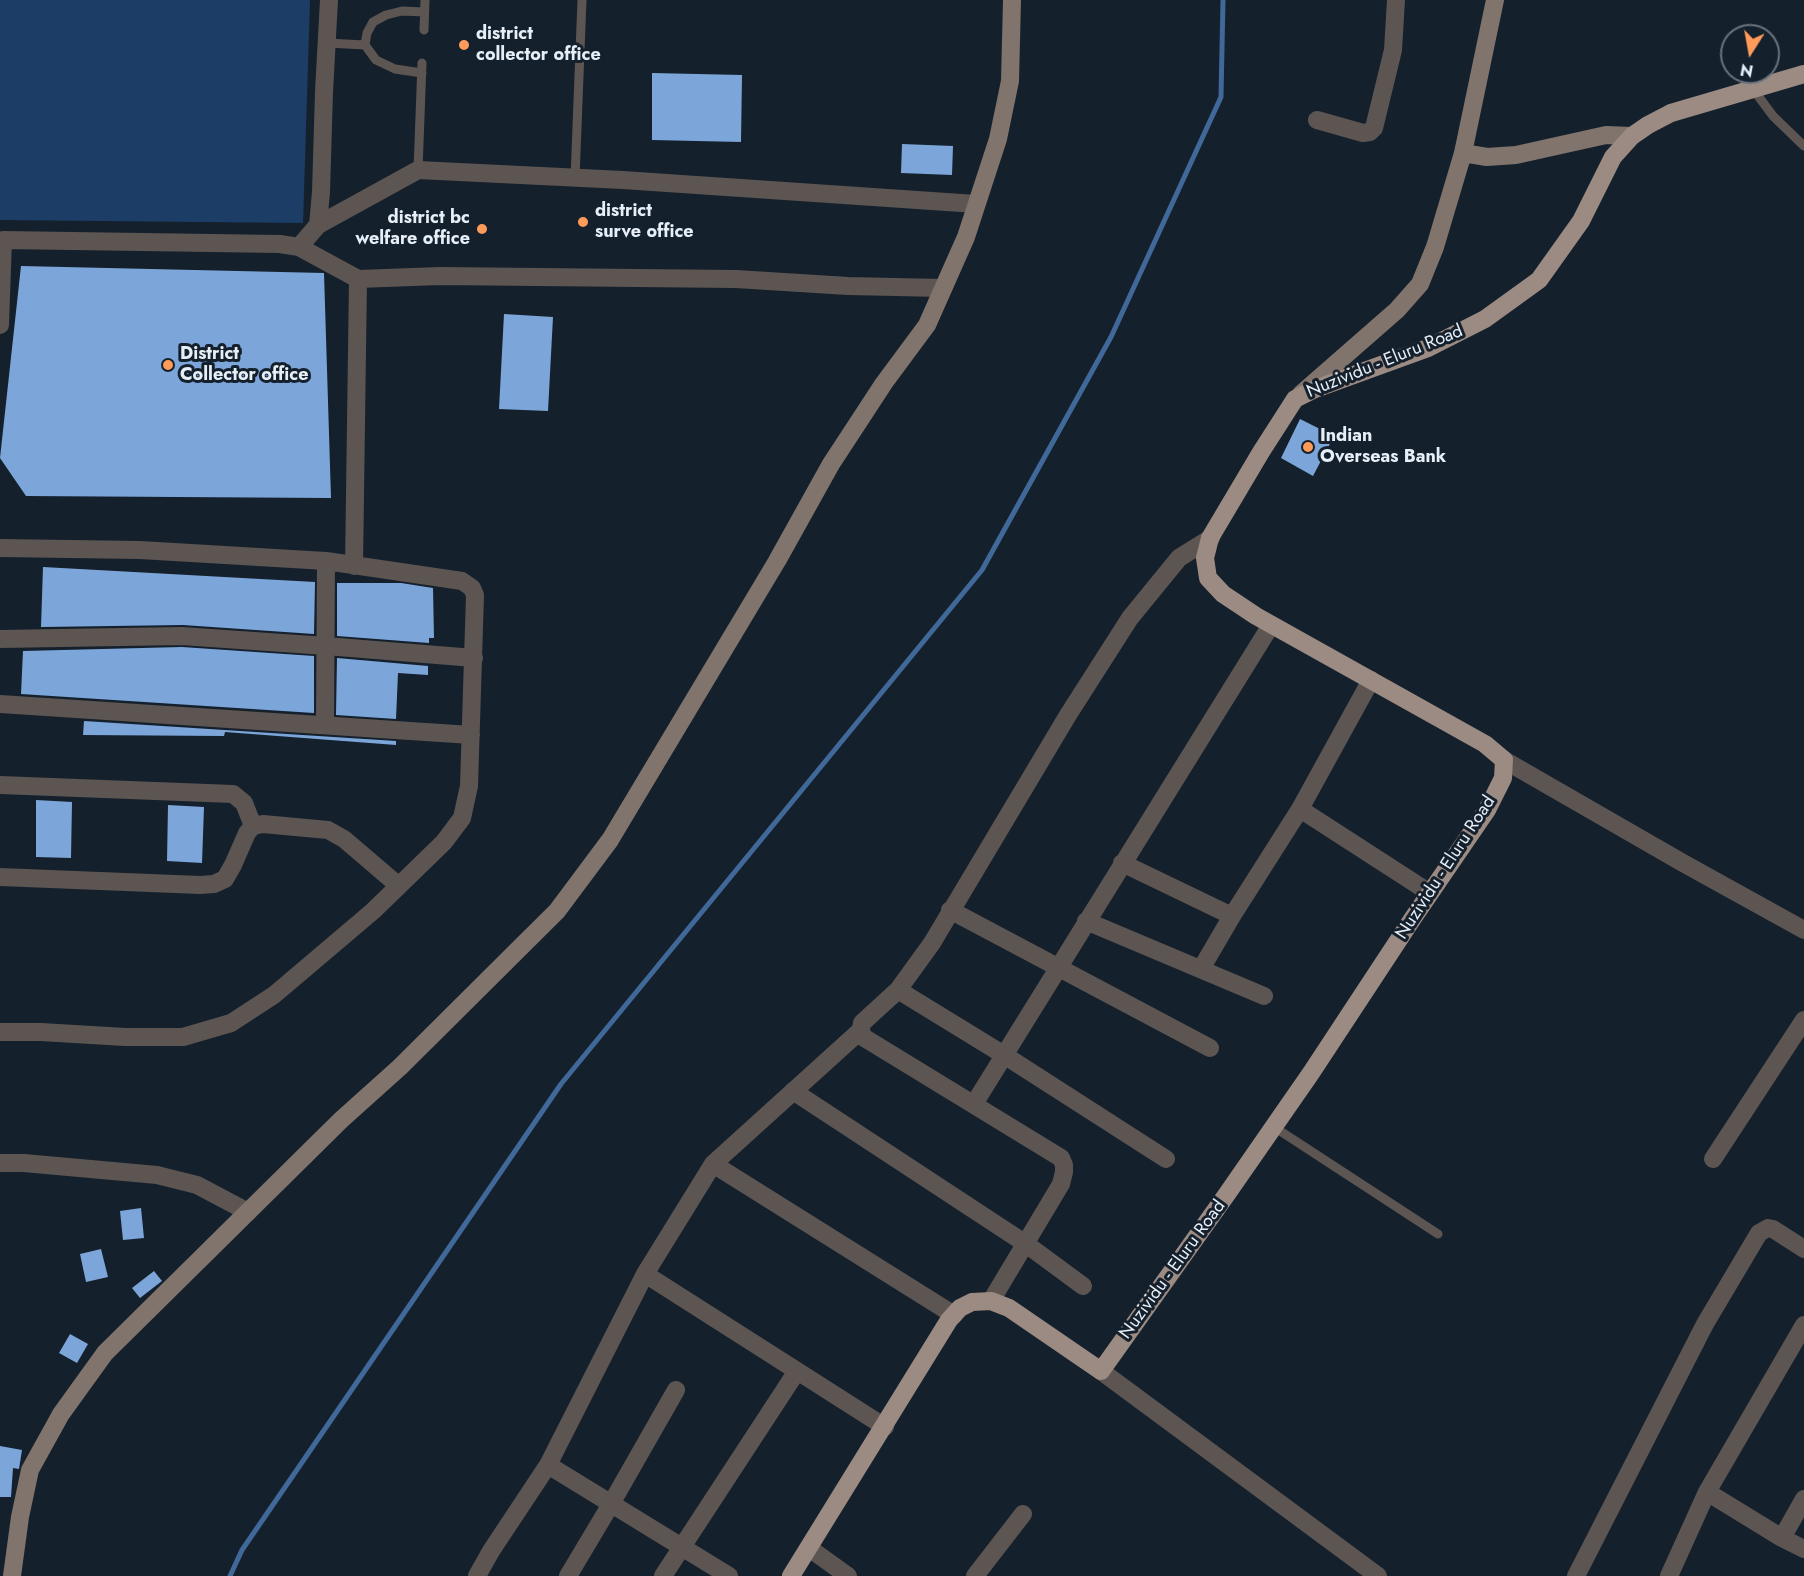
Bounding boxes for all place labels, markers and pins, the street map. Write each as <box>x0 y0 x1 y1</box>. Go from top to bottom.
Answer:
place label: district collector office <box>476 24 601 66</box>
marker: district collector office <box>457 38 471 52</box>
place label: district surve office <box>595 201 694 244</box>
place label: district bc welfare office <box>355 208 470 250</box>
marker: district surve office <box>576 215 590 229</box>
marker: district bc welfare office <box>475 222 489 236</box>
place label: District Collector office <box>180 344 308 386</box>
marker: District Collector office <box>161 358 175 372</box>
place label: Indian Overseas Bank <box>1320 426 1446 468</box>
marker: Indian Overseas Bank <box>1301 440 1315 454</box>

